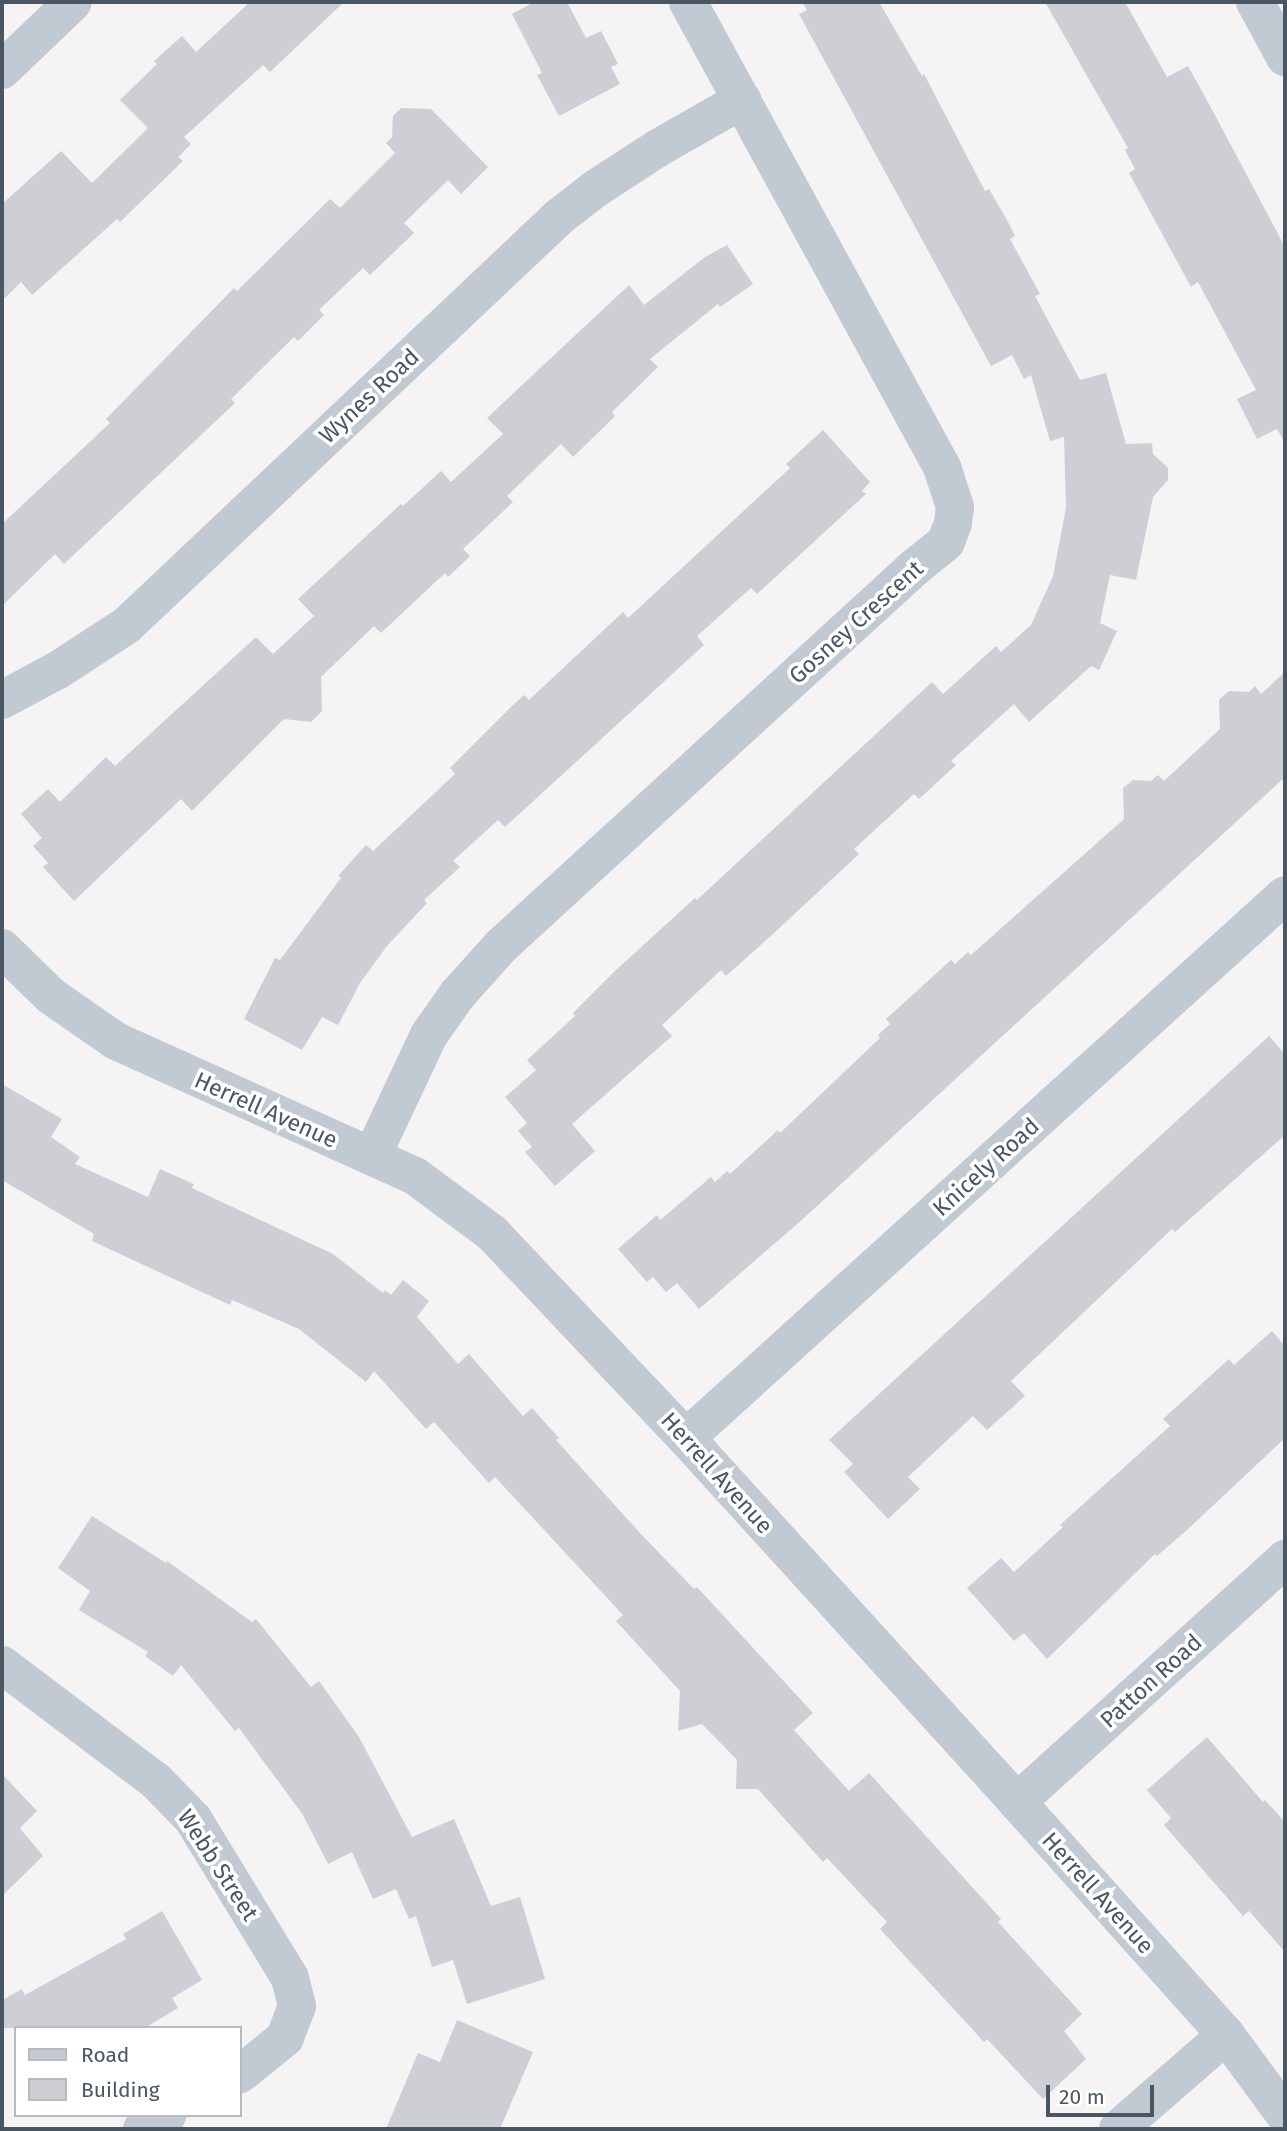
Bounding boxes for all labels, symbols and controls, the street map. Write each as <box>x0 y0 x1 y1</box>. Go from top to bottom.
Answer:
street label: Wynes Road <box>313 343 425 449</box>
street label: Gosney Crescent <box>783 555 929 689</box>
street label: Herrell Avenue <box>190 1066 342 1154</box>
street label: Knicely Road <box>927 1112 1045 1222</box>
street label: Herrell Avenue <box>655 1407 779 1539</box>
street label: Patton Road <box>1095 1628 1207 1734</box>
street label: Webb Street <box>172 1804 264 1926</box>
street label: Herrell Avenue <box>1036 1827 1160 1959</box>
legend <box>14 2026 242 2117</box>
text: Road <box>81 2042 129 2068</box>
scale bar <box>1049 2072 1158 2116</box>
text: Building <box>81 2077 160 2103</box>
text: 20 m <box>1059 2084 1105 2110</box>

